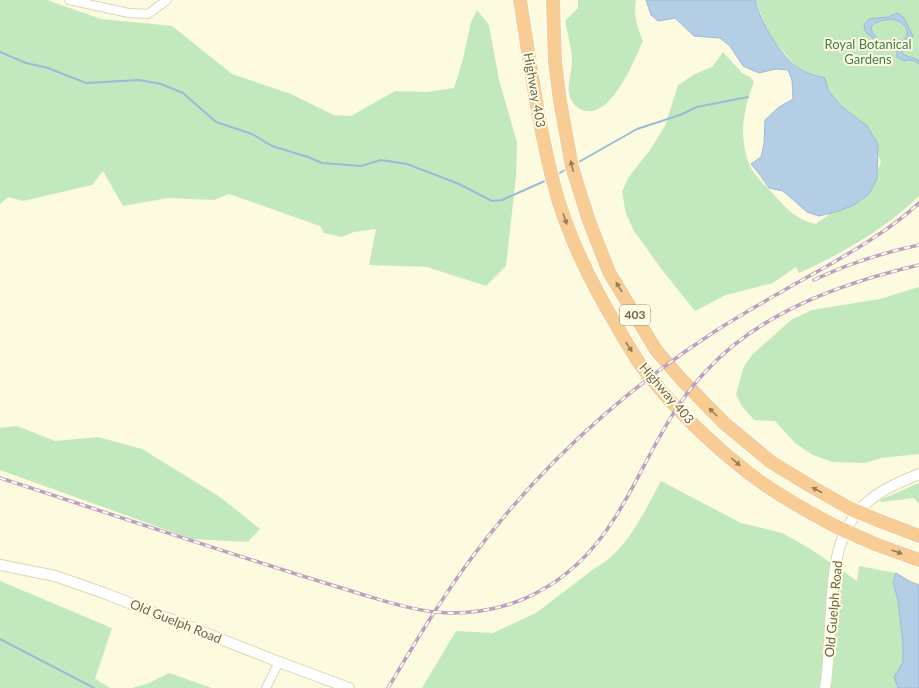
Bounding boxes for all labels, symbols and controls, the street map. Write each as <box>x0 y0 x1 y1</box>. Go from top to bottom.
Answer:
park label: Royal Botanical Gardens <box>824 36 912 67</box>
street label: Highway 403 <box>521 51 549 129</box>
one-way arrow <box>569 160 575 172</box>
one-way arrow <box>562 213 568 225</box>
one-way arrow <box>615 281 622 293</box>
road number: 403 <box>620 305 650 325</box>
one-way arrow <box>626 341 633 353</box>
street label: Highway 403 <box>636 359 698 427</box>
one-way arrow <box>708 407 718 417</box>
one-way arrow <box>731 458 742 467</box>
one-way arrow <box>811 487 823 493</box>
one-way arrow <box>891 550 903 556</box>
street label: Old Guelph Road <box>821 560 845 658</box>
street label: Old Guelph Road <box>128 595 224 647</box>

